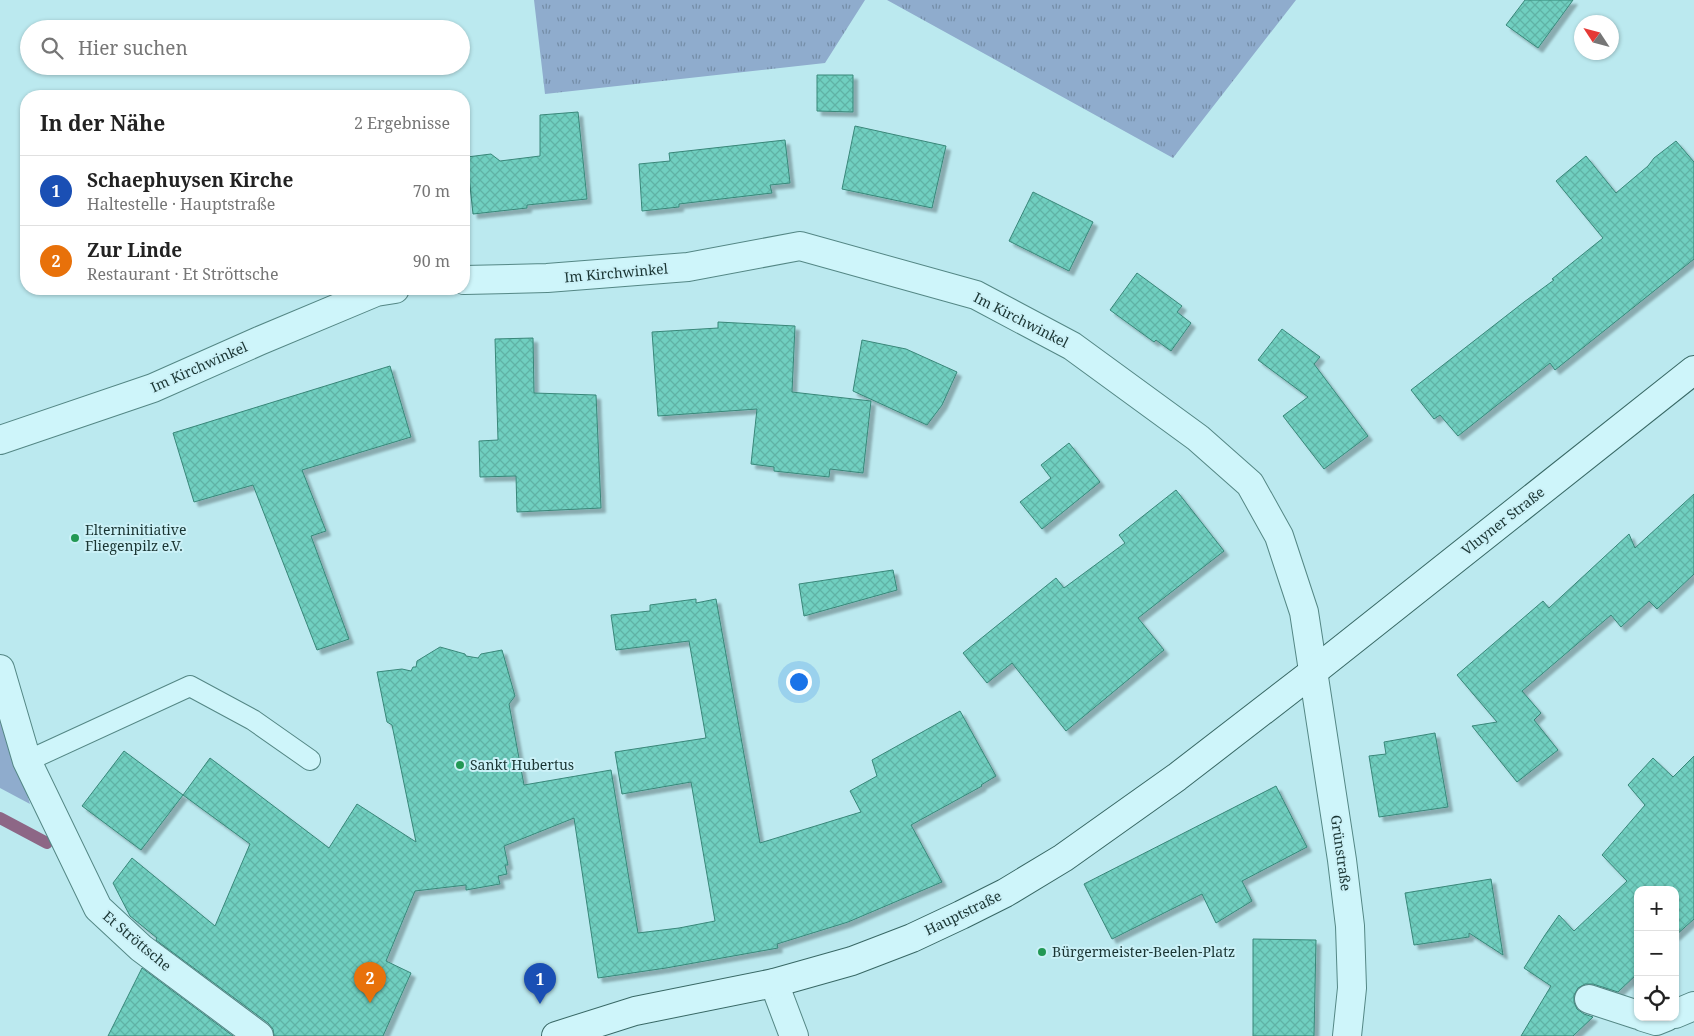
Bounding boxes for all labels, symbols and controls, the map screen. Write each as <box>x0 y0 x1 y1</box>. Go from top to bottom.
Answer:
north arrow <box>1574 15 1619 60</box>
search box <box>20 20 470 75</box>
icon: search <box>38 34 66 62</box>
text: Hier suchen <box>78 35 188 61</box>
text: In der Nähe <box>40 109 165 137</box>
text: 2 Ergebnisse <box>354 112 450 134</box>
text: Schaephuysen Kirche <box>87 167 293 193</box>
text: 1 <box>51 180 61 202</box>
text: 70 m <box>413 180 450 202</box>
text: Haltestelle · Hauptstraße <box>87 193 275 215</box>
text: Zur Linde <box>87 237 182 263</box>
text: 2 <box>51 250 61 272</box>
text: 90 m <box>413 250 450 272</box>
street label: Im Kirchwinkel <box>563 258 669 286</box>
text: Restaurant · Et Ströttsche <box>87 263 279 285</box>
street label: Im Kirchwinkel <box>971 287 1072 352</box>
street label: Im Kirchwinkel <box>147 336 251 396</box>
street label: Vluyner Straße <box>1457 482 1548 559</box>
place label: Elterninitiative Fliegenpilz e.V. <box>85 520 186 555</box>
marker: Elterninitiative Fliegenpilz e.V. <box>69 532 81 544</box>
your location <box>786 669 812 695</box>
place label: Sankt Hubertus <box>470 755 574 774</box>
marker: Sankt Hubertus <box>454 759 466 771</box>
street label: Grünstraße <box>1327 814 1356 892</box>
street label: Hauptstraße <box>921 886 1004 939</box>
map controls <box>1634 886 1679 1021</box>
button: + <box>1634 886 1679 931</box>
street label: Et Ströttsche <box>99 906 176 975</box>
button: − <box>1634 931 1679 976</box>
place label: Bürgermeister-Beelen-Platz <box>1052 942 1235 961</box>
marker: Bürgermeister-Beelen-Platz <box>1036 946 1048 958</box>
pin: 2 <box>354 962 386 1003</box>
pin: 1 <box>524 963 556 1004</box>
button: locate <box>1634 976 1679 1021</box>

